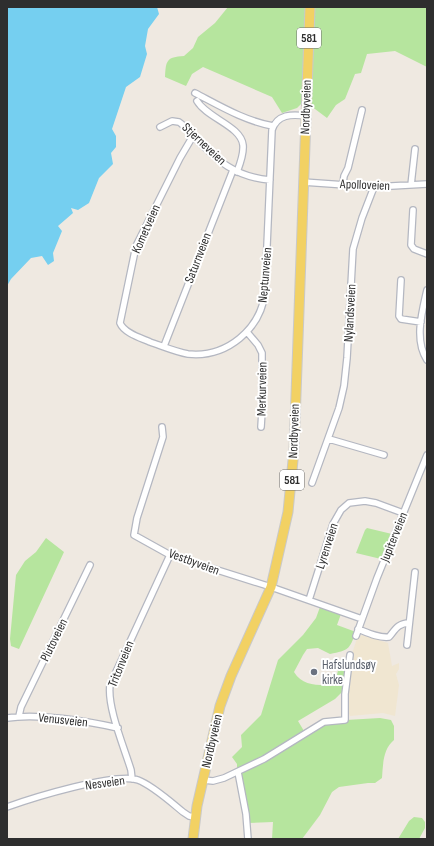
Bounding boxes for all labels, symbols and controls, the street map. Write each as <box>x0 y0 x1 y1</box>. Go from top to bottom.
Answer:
road number: 581 <box>297 28 321 48</box>
street label: Nordbyveien <box>297 79 315 135</box>
street label: Stjerneveien <box>178 119 230 169</box>
street label: Apolloveien <box>339 176 390 194</box>
street label: Kometveien <box>128 202 164 256</box>
street label: Saturnveien <box>181 231 215 285</box>
street label: Neptunveien <box>255 247 275 303</box>
street label: Nylandsveien <box>340 284 360 342</box>
street label: Merkurveien <box>254 362 270 416</box>
street label: Nordbyveien <box>285 403 303 459</box>
road number: 581 <box>280 470 304 490</box>
street label: Jupiterveien <box>376 510 411 565</box>
street label: Lyrenveien <box>312 521 342 571</box>
street label: Vestbyveien <box>166 545 222 579</box>
street label: Plutoveien <box>37 616 71 664</box>
street label: Tritonveien <box>104 638 138 690</box>
place label: Hafslundsøy kirke <box>322 657 376 688</box>
marker: Hafslundsøy kirke <box>309 667 319 677</box>
street label: Venusveien <box>37 709 89 731</box>
street label: Nordbyveien <box>198 713 226 769</box>
street label: Nesveien <box>84 772 126 794</box>

